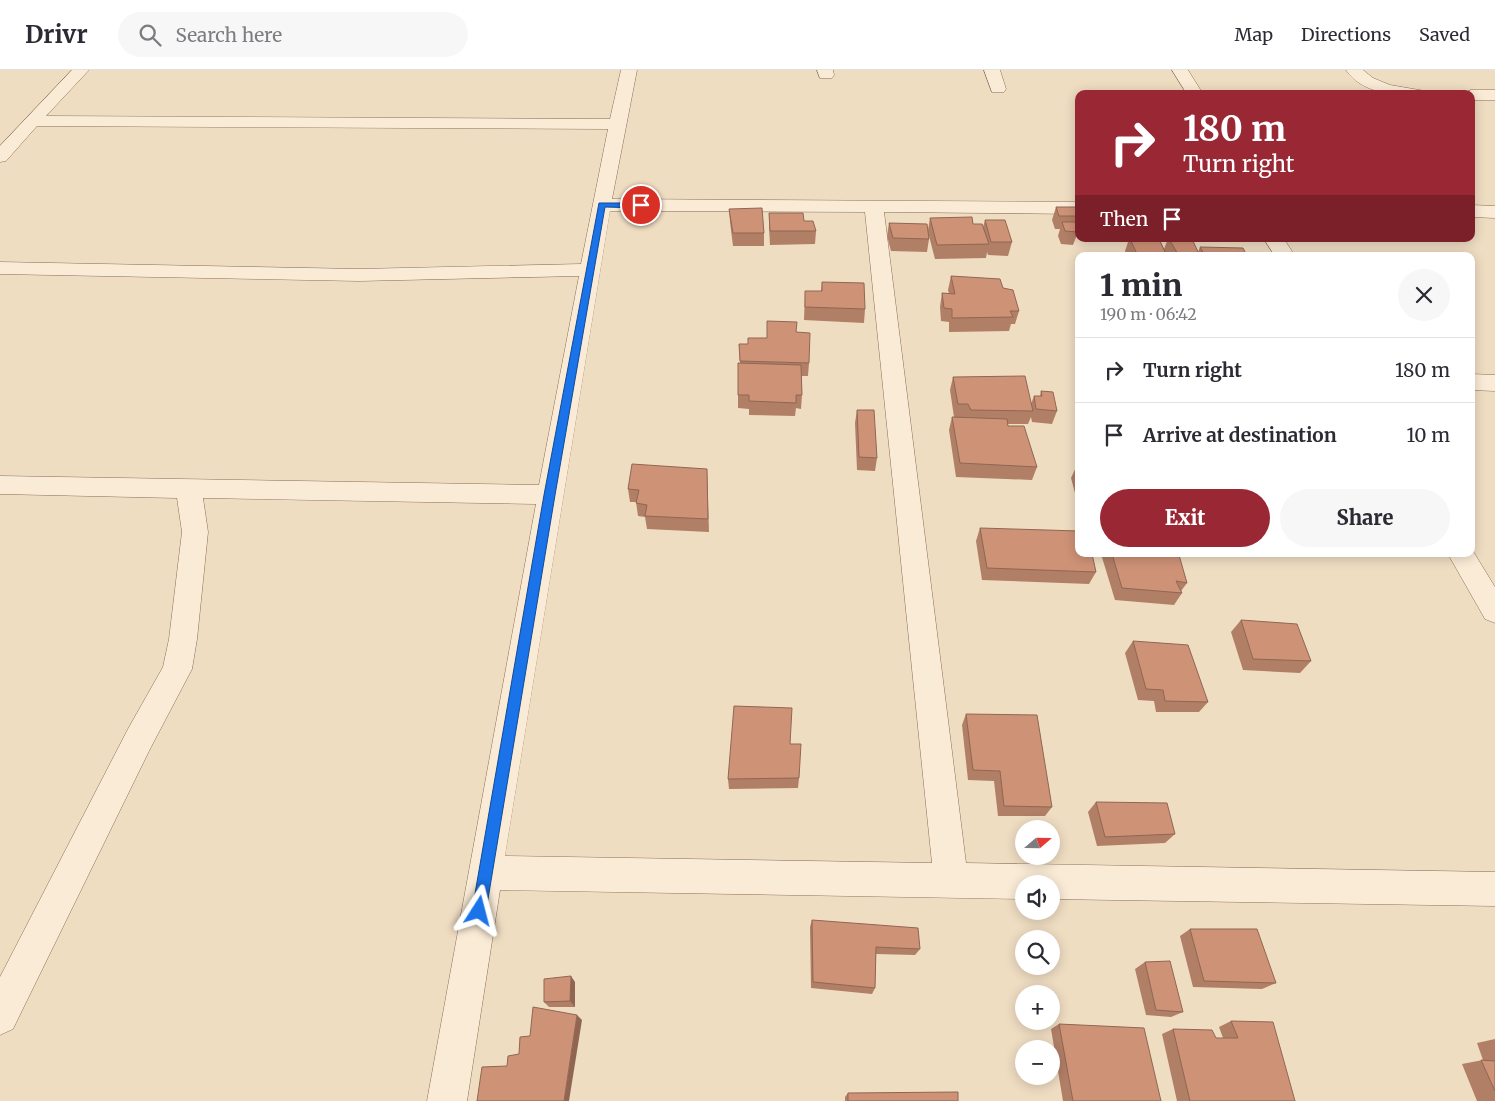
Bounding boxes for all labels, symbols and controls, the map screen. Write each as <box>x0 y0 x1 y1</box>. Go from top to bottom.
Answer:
search box <box>118 12 468 57</box>
text: Drivr <box>25 19 88 50</box>
icon: search <box>136 21 164 49</box>
text: Search here <box>176 23 282 47</box>
text: Map <box>1235 23 1273 46</box>
text: Directions <box>1301 23 1391 46</box>
text: Saved <box>1419 23 1470 46</box>
text: 180 m <box>1183 107 1286 151</box>
icon: right <box>1100 110 1165 175</box>
text: Turn right <box>1183 150 1294 178</box>
pin <box>620 184 662 226</box>
icon: arrive <box>627 191 655 219</box>
icon: arrive <box>1158 205 1186 233</box>
text: Then <box>1100 207 1148 231</box>
text: 1 min <box>1100 266 1182 304</box>
button: close <box>1398 269 1450 321</box>
text: 190 m · 06:42 <box>1100 304 1197 324</box>
icon: right <box>1100 356 1128 384</box>
text: Turn right <box>1143 358 1242 382</box>
text: 180 m <box>1395 358 1450 382</box>
icon: arrive <box>1100 421 1128 449</box>
text: Arrive at destination <box>1143 423 1337 447</box>
text: 10 m <box>1407 423 1450 447</box>
button: Exit <box>1100 489 1270 547</box>
button: Share <box>1280 489 1450 547</box>
north arrow <box>1015 820 1060 865</box>
map controls <box>1015 820 1060 1085</box>
button: sound <box>1015 875 1060 920</box>
position arrow <box>452 884 504 936</box>
button: search <box>1015 930 1060 975</box>
button: + <box>1015 985 1060 1030</box>
button: − <box>1015 1040 1060 1085</box>

